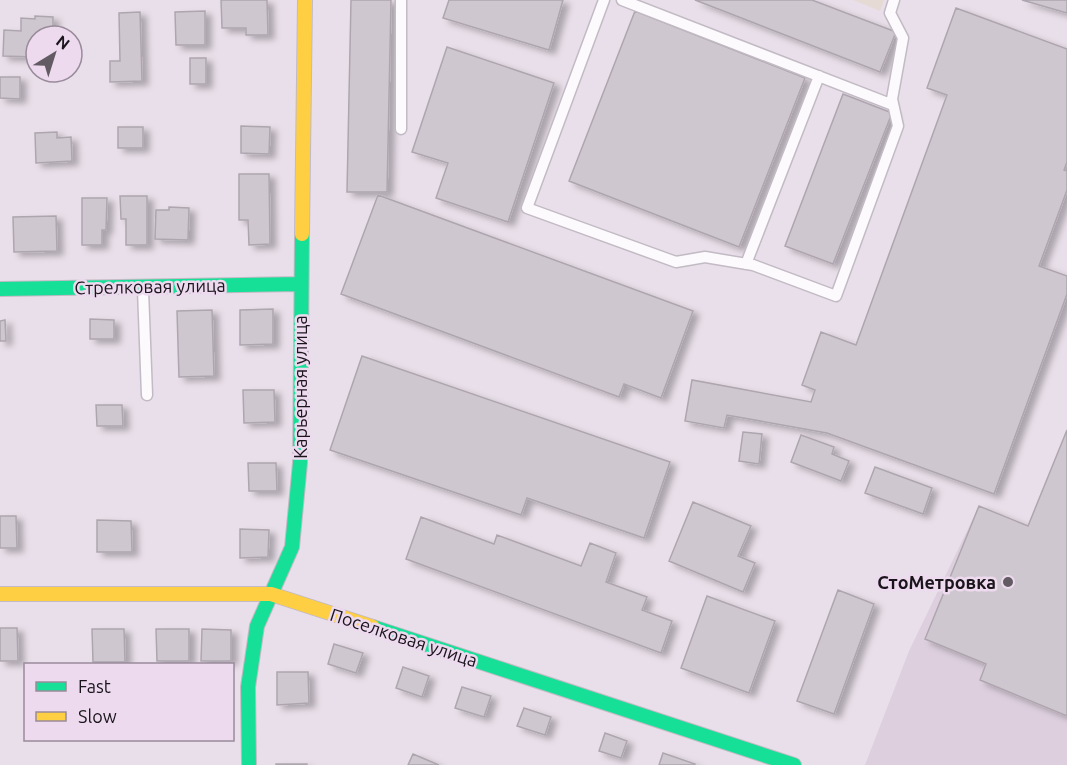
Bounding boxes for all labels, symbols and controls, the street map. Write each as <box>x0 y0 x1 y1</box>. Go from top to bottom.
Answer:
north arrow <box>24 24 84 84</box>
text: N <box>53 31 73 53</box>
street label: Стрелковая улица <box>74 275 226 297</box>
street label: Карьерная улица <box>290 315 310 459</box>
place label: СтоМетровка <box>877 572 996 592</box>
marker: СтоМетровка <box>1001 575 1015 589</box>
street label: Поселковая улица <box>328 604 480 670</box>
legend <box>24 663 234 741</box>
text: Fast <box>78 676 111 696</box>
text: Slow <box>78 706 117 726</box>

